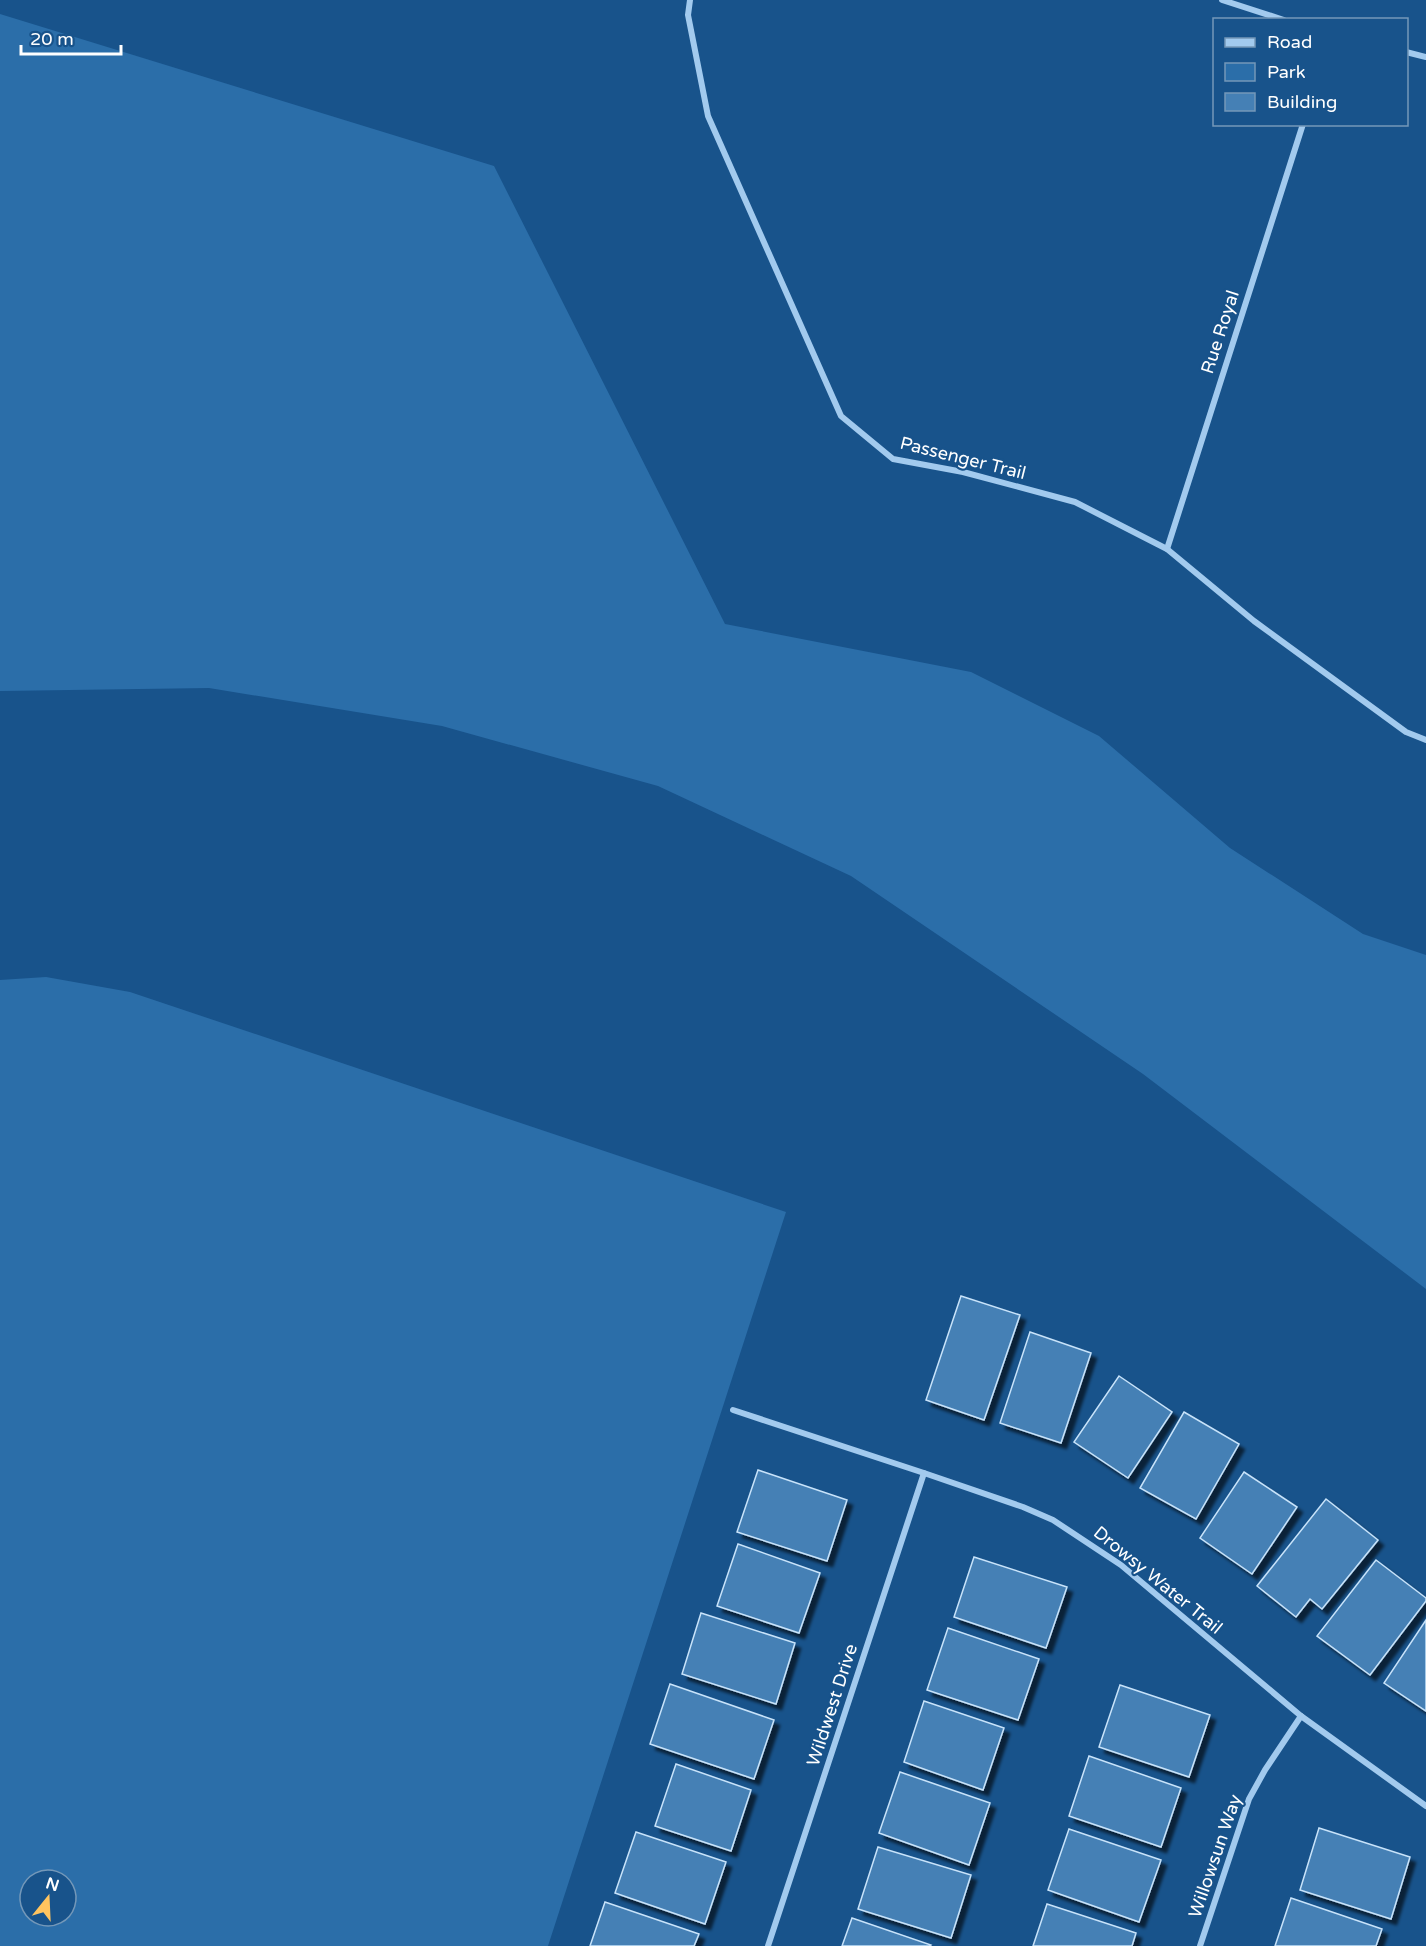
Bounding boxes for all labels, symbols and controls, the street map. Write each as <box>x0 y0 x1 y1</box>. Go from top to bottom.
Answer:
scale bar <box>21 18 122 56</box>
legend <box>1213 18 1408 126</box>
text: 20 m <box>30 28 74 50</box>
text: Road <box>1267 31 1312 53</box>
text: Park <box>1267 61 1306 83</box>
text: Building <box>1267 91 1337 113</box>
street label: Rue Royal <box>1196 287 1244 377</box>
street label: Passenger Trail <box>898 432 1028 484</box>
street label: Drowsy Water Trail <box>1089 1521 1227 1639</box>
street label: Wildwest Drive <box>802 1641 862 1769</box>
street label: Willowsun Way <box>1184 1791 1246 1921</box>
north arrow <box>18 1868 78 1928</box>
text: N <box>43 1873 62 1896</box>

